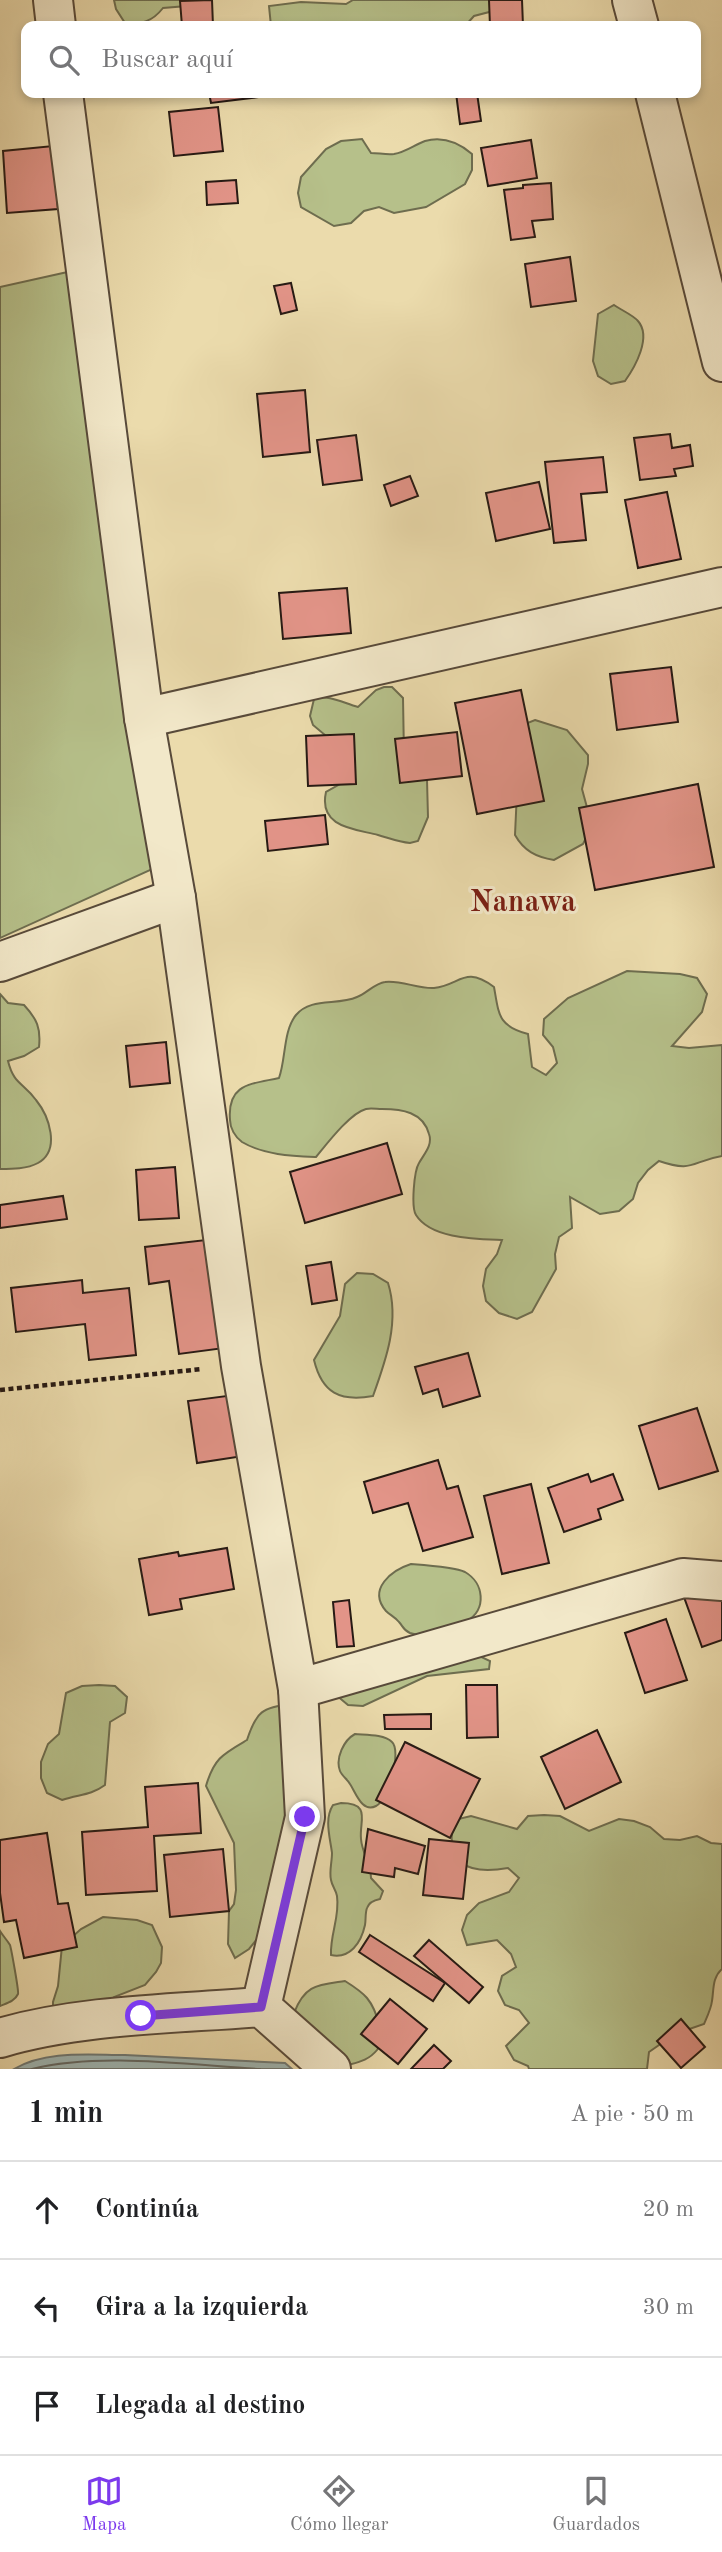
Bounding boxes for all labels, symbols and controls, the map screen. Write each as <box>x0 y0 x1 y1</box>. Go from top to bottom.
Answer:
search box <box>21 21 701 98</box>
icon: search <box>45 41 83 79</box>
text: Buscar aquí <box>101 47 233 73</box>
district label: Nanawa <box>470 888 576 918</box>
route end <box>289 1801 320 1832</box>
route start <box>125 2000 156 2031</box>
text: 1 min <box>28 2099 103 2129</box>
text: A pie · 50 m <box>571 2103 694 2126</box>
icon: ahead <box>28 2191 66 2229</box>
text: Continúa <box>95 2197 199 2223</box>
text: 20 m <box>643 2198 694 2221</box>
icon: left <box>28 2289 66 2327</box>
text: Gira a la izquierda <box>95 2295 308 2321</box>
text: 30 m <box>643 2296 694 2319</box>
icon: arrive <box>28 2387 66 2425</box>
text: Llegada al destino <box>95 2393 305 2419</box>
tab: Mapa <box>82 2472 126 2537</box>
tab: Cómo llegar <box>290 2472 389 2537</box>
tab: Guardados <box>552 2472 640 2537</box>

